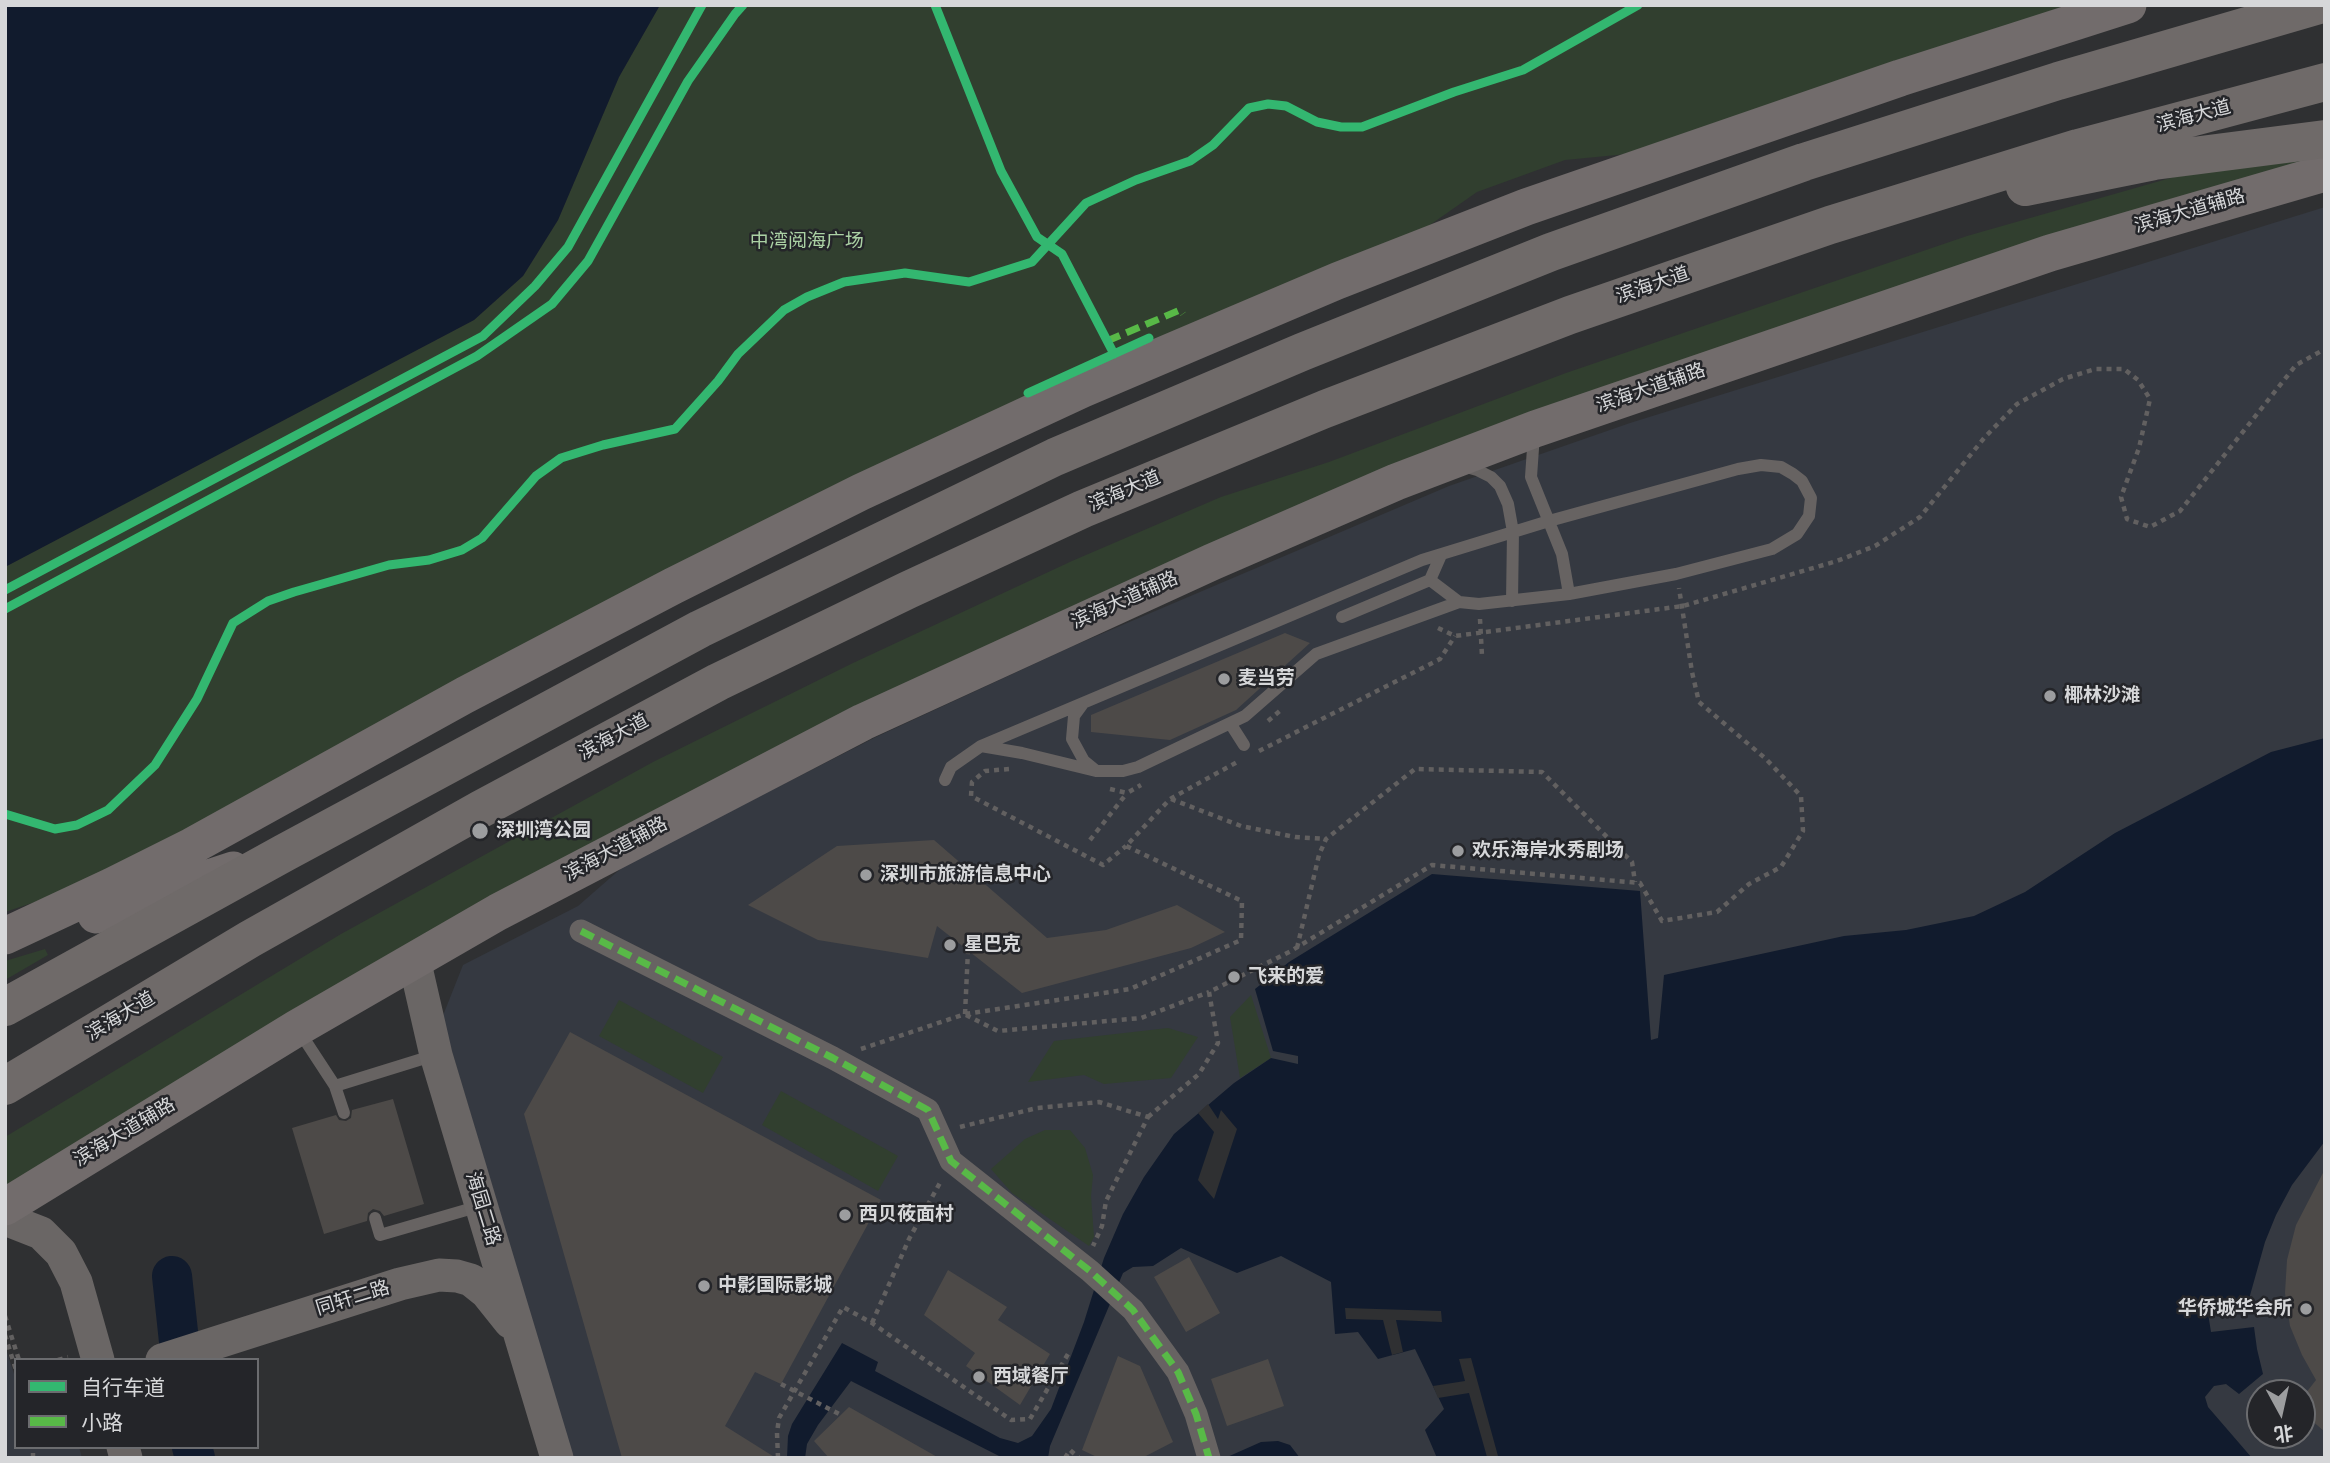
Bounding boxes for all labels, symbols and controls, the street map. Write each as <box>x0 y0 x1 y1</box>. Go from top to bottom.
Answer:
street label: 滨海大道 <box>2154 96 2234 138</box>
street label: 滨海大道辅路 <box>2132 185 2248 239</box>
park label: 中湾阅海广场 <box>750 231 864 253</box>
street label: 滨海大道 <box>1613 263 1693 309</box>
street label: 滨海大道辅路 <box>1593 360 1709 418</box>
street label: 滨海大道 <box>1086 467 1164 517</box>
street label: 滨海大道辅路 <box>1068 567 1182 635</box>
place label: 麦当劳 <box>1238 668 1295 690</box>
marker: 麦当劳 <box>1216 671 1232 687</box>
place label: 椰林沙滩 <box>2064 685 2140 707</box>
marker: 椰林沙滩 <box>2042 688 2058 704</box>
street label: 滨海大道 <box>575 710 653 766</box>
street label: 滨海大道辅路 <box>560 813 672 887</box>
place label: 深圳湾公园 <box>496 820 591 842</box>
marker: 深圳湾公园 <box>470 821 490 841</box>
place label: 欢乐海岸水秀剧场 <box>1472 840 1624 862</box>
marker: 欢乐海岸水秀剧场 <box>1450 843 1466 859</box>
place label: 深圳市旅游信息中心 <box>880 864 1051 886</box>
marker: 深圳市旅游信息中心 <box>858 867 874 883</box>
place label: 星巴克 <box>964 934 1021 956</box>
marker: 星巴克 <box>942 937 958 953</box>
place label: 飞来的爱 <box>1248 966 1324 988</box>
marker: 飞来的爱 <box>1226 969 1242 985</box>
street label: 滨海大道 <box>83 988 159 1046</box>
street label: 滨海大道辅路 <box>70 1094 180 1172</box>
street label: 海园二路 <box>460 1169 504 1249</box>
place label: 西贝莜面村 <box>859 1204 954 1226</box>
marker: 西贝莜面村 <box>837 1207 853 1223</box>
place label: 中影国际影城 <box>718 1275 832 1297</box>
street label: 同轩二路 <box>313 1277 393 1321</box>
marker: 中影国际影城 <box>696 1278 712 1294</box>
place label: 华侨城华会所 <box>2178 1298 2292 1320</box>
marker: 华侨城华会所 <box>2298 1301 2314 1317</box>
legend <box>14 1358 259 1449</box>
place label: 西域餐厅 <box>993 1366 1069 1388</box>
marker: 西域餐厅 <box>971 1369 987 1385</box>
text: 自行车道 <box>81 1373 165 1402</box>
north arrow <box>2246 1379 2316 1449</box>
text: 小路 <box>81 1408 123 1437</box>
text: 北 <box>2272 1419 2295 1448</box>

